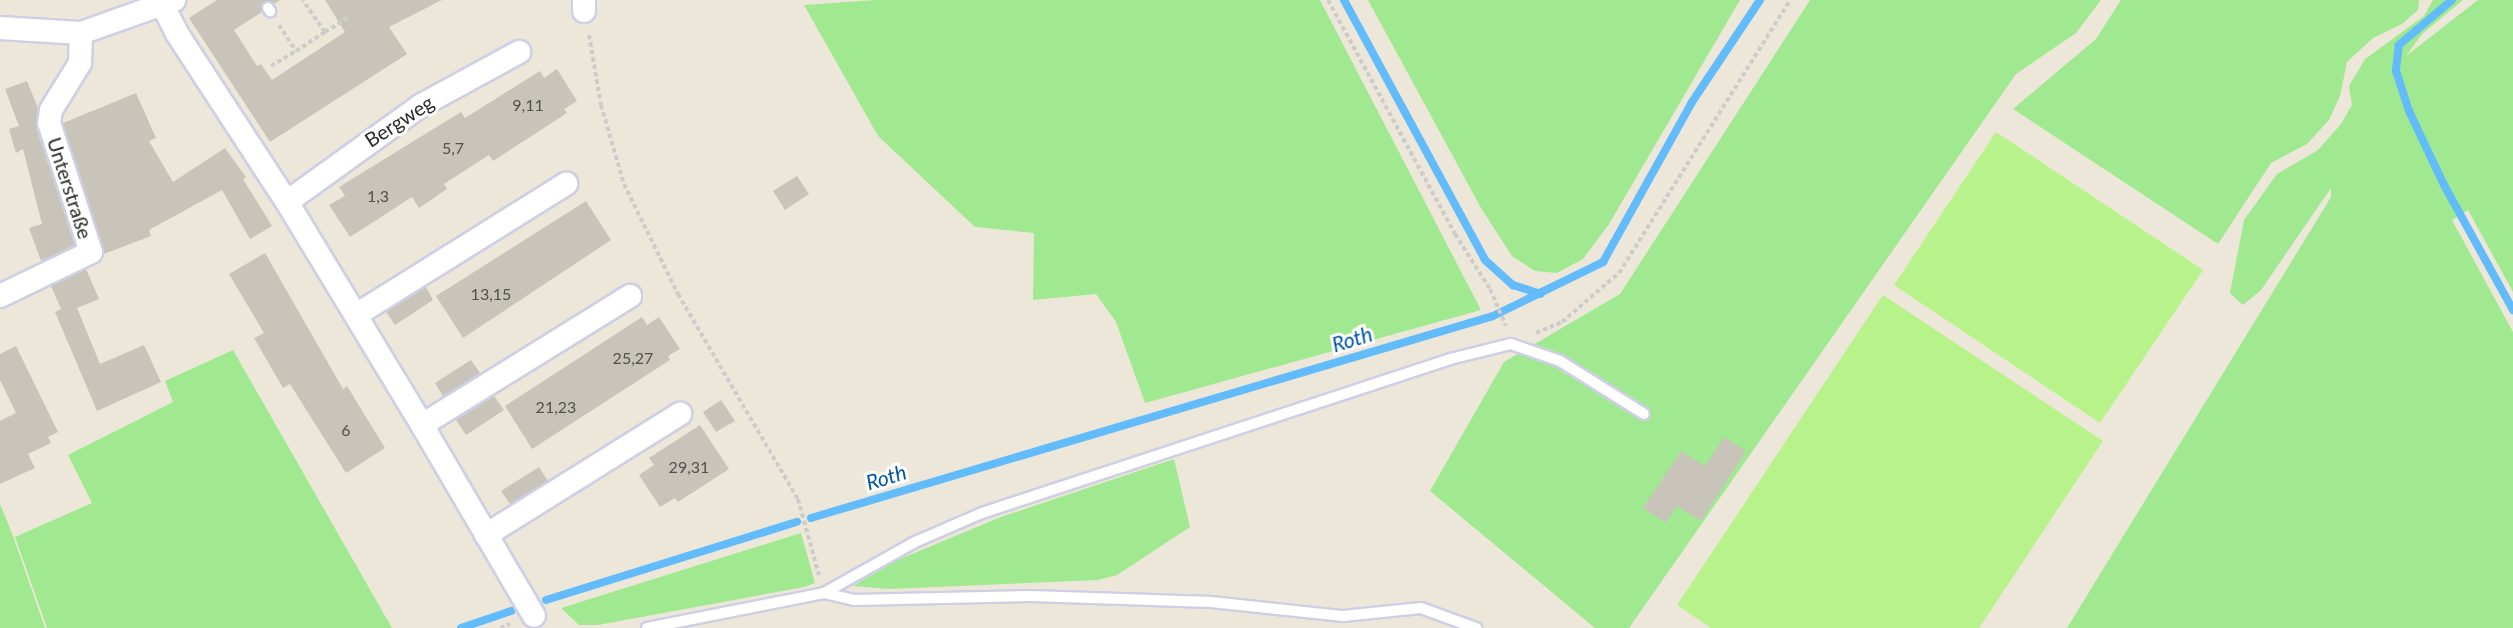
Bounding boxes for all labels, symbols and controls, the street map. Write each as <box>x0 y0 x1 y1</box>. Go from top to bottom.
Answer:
street label: Bergweg <box>360 90 438 152</box>
house number: 9,11 <box>512 95 544 115</box>
street label: Unterstraße <box>42 134 98 242</box>
house number: 5,7 <box>442 138 464 158</box>
house number: 1,3 <box>367 186 389 206</box>
house number: 13,15 <box>471 284 511 304</box>
water label: Roth <box>1329 321 1375 357</box>
house number: 25,27 <box>613 348 653 368</box>
house number: 21,23 <box>536 397 576 417</box>
house number: 6 <box>341 420 351 440</box>
house number: 29,31 <box>669 457 709 477</box>
water label: Roth <box>863 459 909 495</box>

